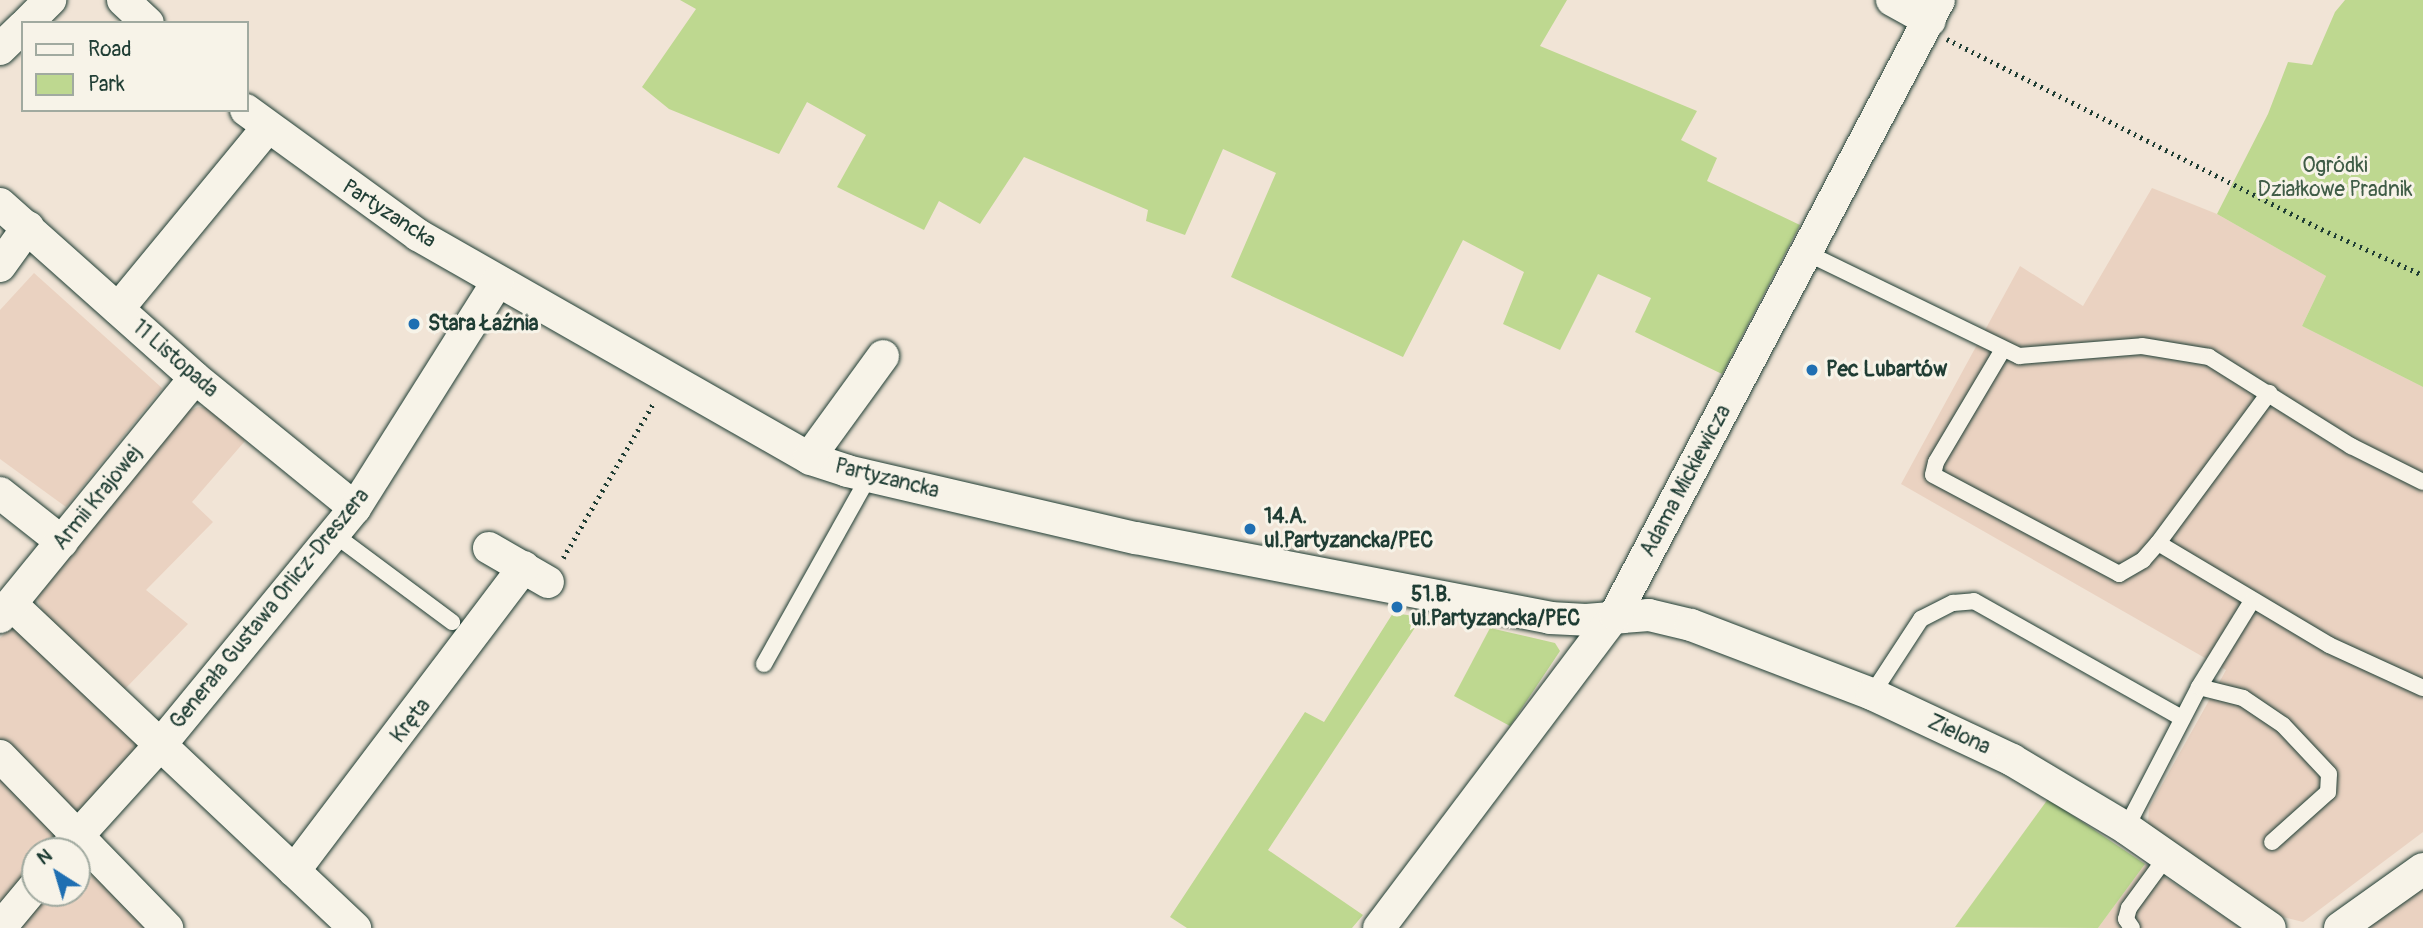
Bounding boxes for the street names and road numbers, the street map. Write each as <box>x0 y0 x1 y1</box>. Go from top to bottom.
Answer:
street label: Partyzancka <box>337 174 441 254</box>
street label: 11 Listopada <box>127 315 223 403</box>
street label: Adama Mickiewicza <box>1635 401 1737 561</box>
street label: Armii Krajowej <box>48 441 148 555</box>
street label: Partyzancka <box>832 454 942 504</box>
street label: Generała Gustawa Orlicz-Dreszera <box>165 484 375 734</box>
street label: Kręta <box>386 694 436 748</box>
street label: Zielona <box>1924 710 1994 760</box>

